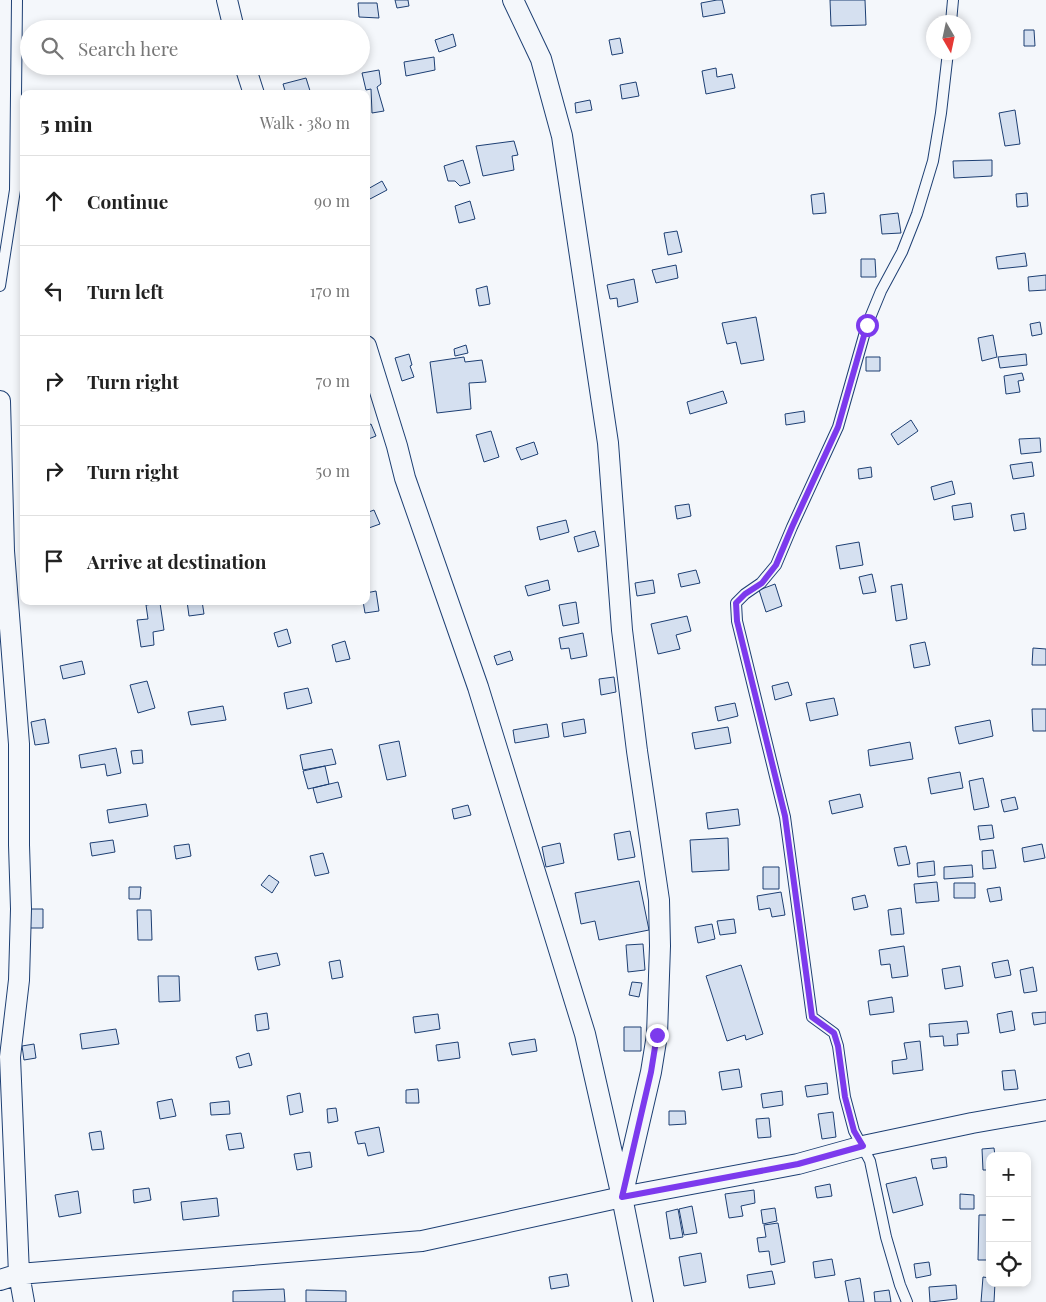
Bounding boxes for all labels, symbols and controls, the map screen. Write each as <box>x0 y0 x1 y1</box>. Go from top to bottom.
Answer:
north arrow <box>926 15 971 60</box>
search box <box>20 20 370 75</box>
icon: search <box>38 34 66 62</box>
text: Search here <box>78 35 178 61</box>
text: 5 min <box>40 109 93 137</box>
text: Walk · 380 m <box>260 112 350 133</box>
icon: ahead <box>40 187 68 215</box>
text: Continue <box>87 188 168 214</box>
text: 90 m <box>314 190 350 211</box>
icon: left <box>40 277 68 305</box>
text: Turn left <box>87 278 164 304</box>
text: 170 m <box>310 280 350 301</box>
route start <box>856 314 879 337</box>
icon: right <box>40 367 68 395</box>
text: Turn right <box>87 368 179 394</box>
text: 70 m <box>316 370 350 391</box>
icon: right <box>40 457 68 485</box>
text: Turn right <box>87 458 179 484</box>
text: 50 m <box>316 460 350 481</box>
icon: arrive <box>40 547 68 575</box>
text: Arrive at destination <box>87 548 267 574</box>
route end <box>646 1024 669 1047</box>
map controls <box>986 1152 1031 1287</box>
button: + <box>986 1152 1031 1197</box>
button: − <box>986 1197 1031 1242</box>
button: locate <box>986 1242 1031 1287</box>

